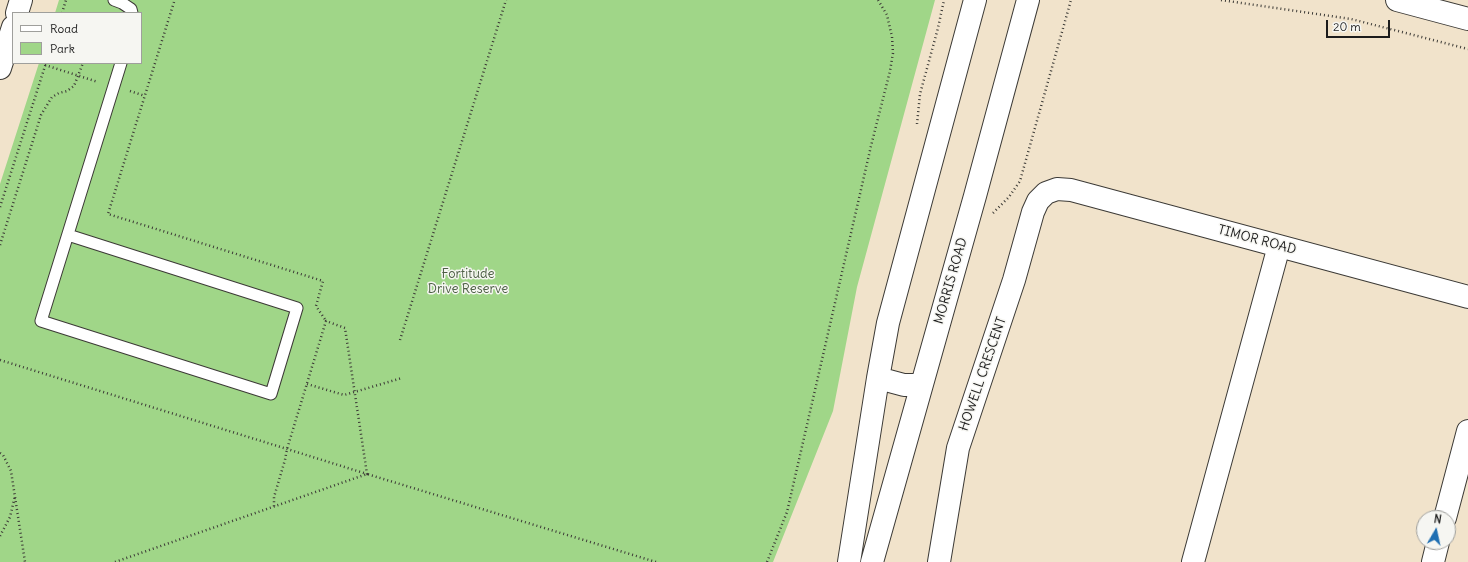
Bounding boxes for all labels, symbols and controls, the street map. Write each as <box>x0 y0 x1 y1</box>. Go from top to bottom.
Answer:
legend <box>12 12 142 64</box>
scale bar <box>1328 12 1392 38</box>
text: 20 m <box>1333 19 1361 34</box>
text: Road <box>50 21 78 36</box>
text: Park <box>50 41 75 56</box>
street label: TIMOR ROAD <box>1216 222 1298 258</box>
street label: MORRIS ROAD <box>931 236 971 326</box>
park label: Fortitude Drive Reserve <box>428 266 508 297</box>
street label: HOWELL CRESCENT <box>956 315 1010 433</box>
north arrow <box>1416 510 1456 550</box>
text: N <box>1433 512 1443 527</box>

